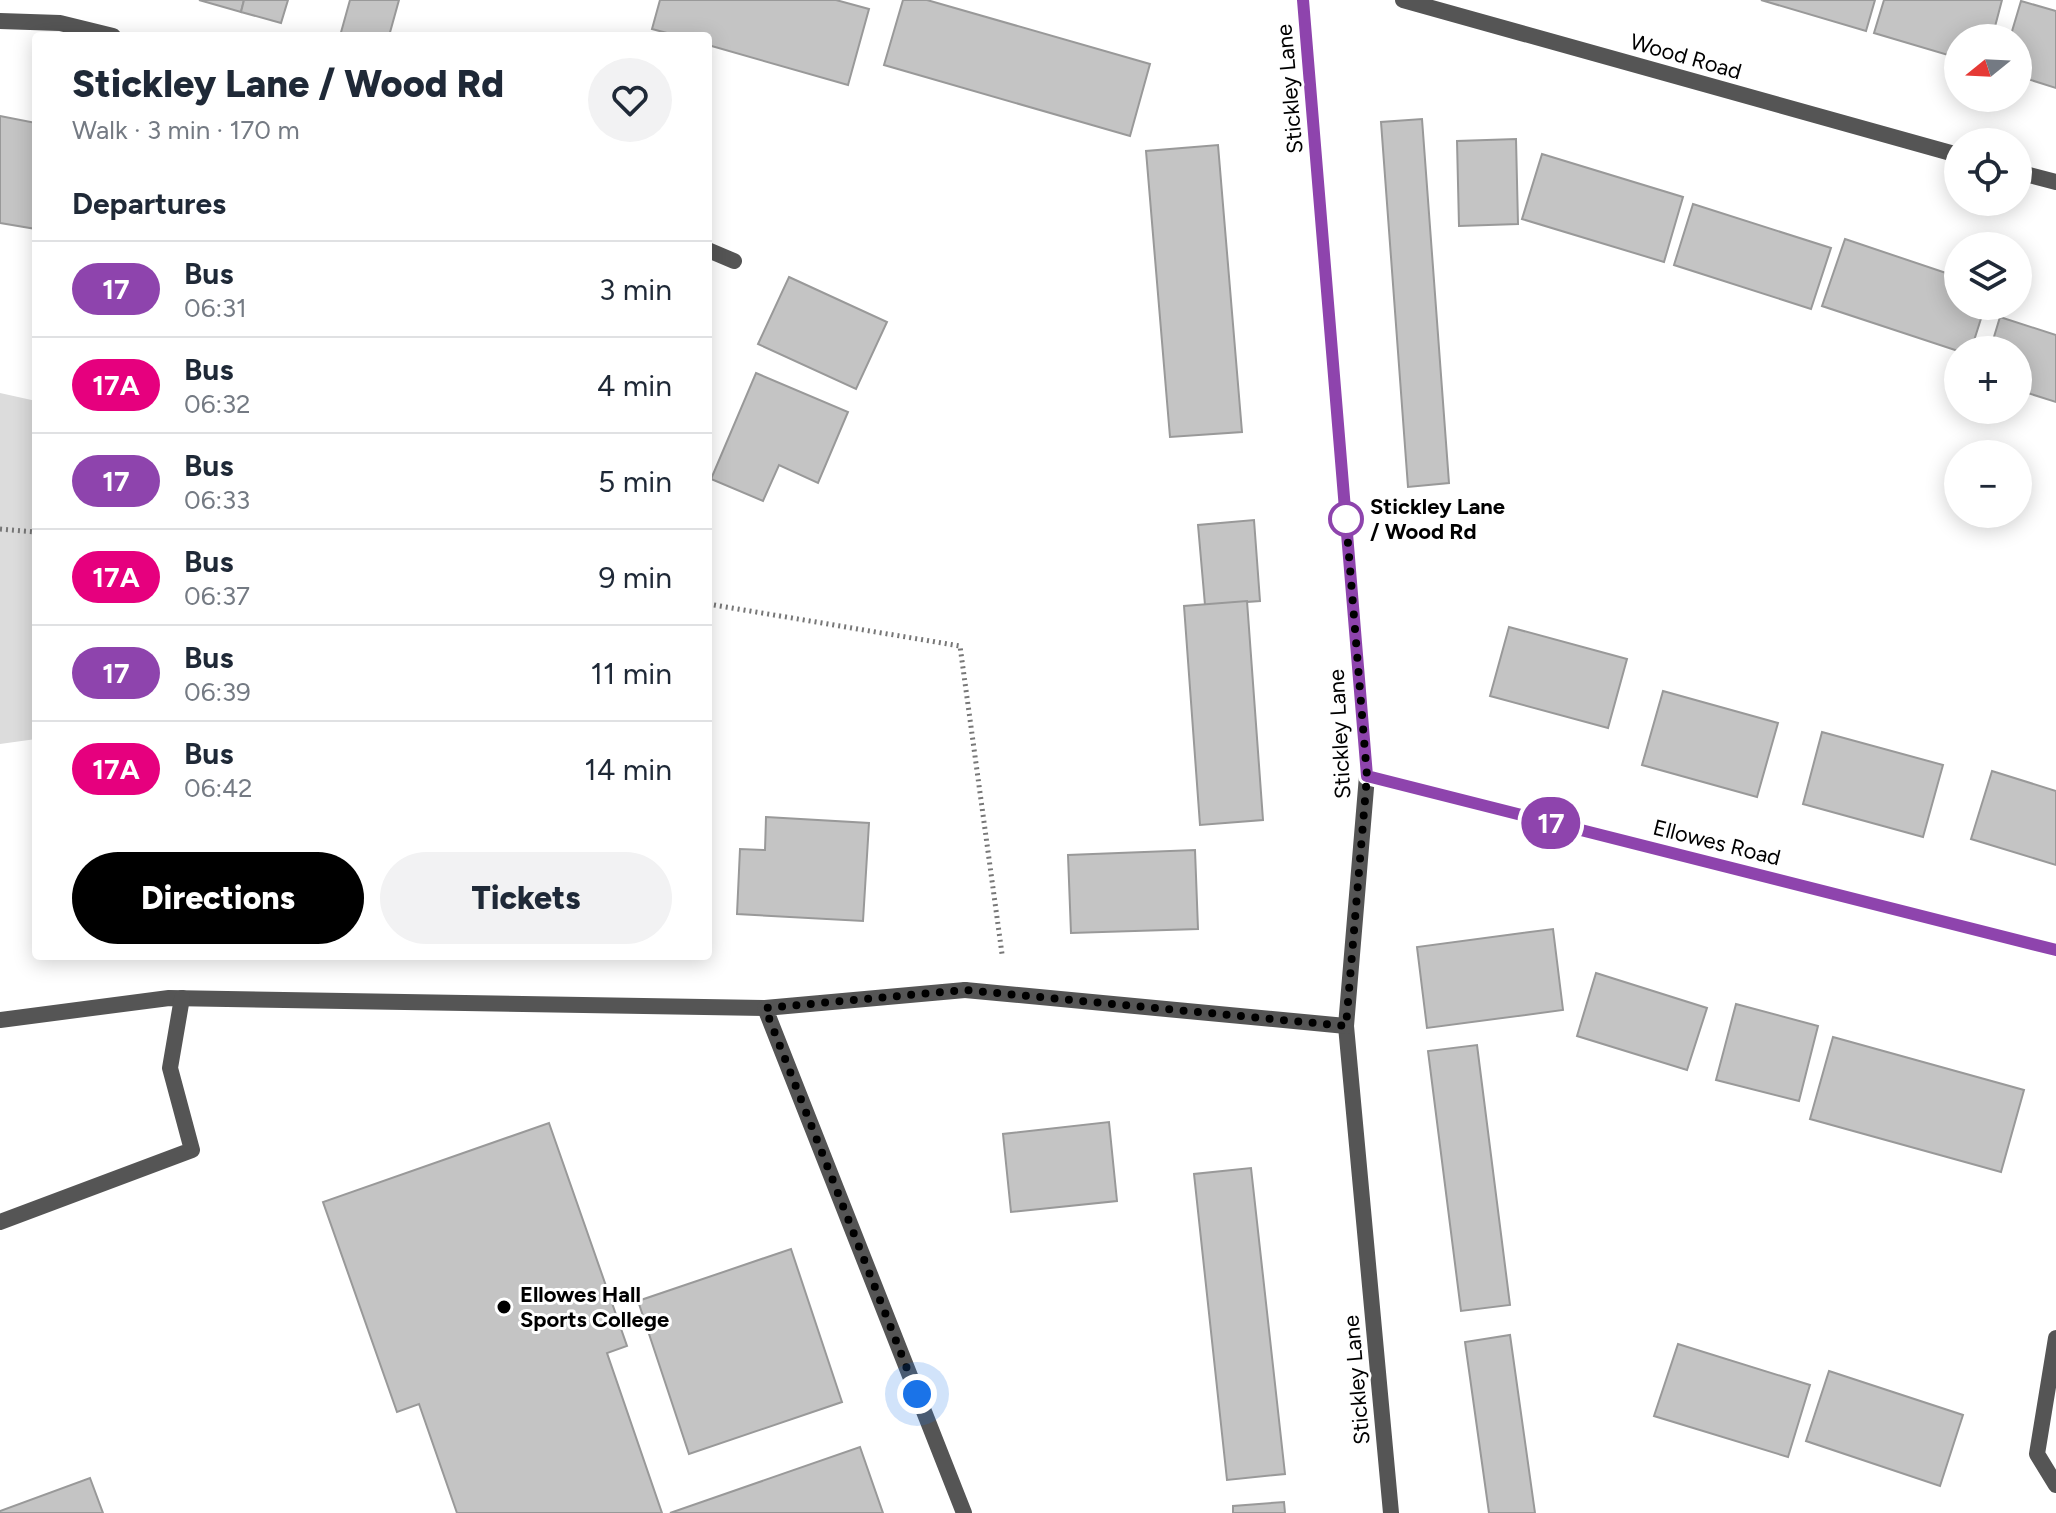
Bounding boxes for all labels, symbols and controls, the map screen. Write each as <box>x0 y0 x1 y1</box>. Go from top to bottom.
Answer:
street label: Stickley Lane <box>1270 23 1309 155</box>
north arrow <box>1944 24 2032 112</box>
map controls <box>1944 24 2032 528</box>
street label: Wood Road <box>1627 28 1745 85</box>
button: heart <box>588 58 672 142</box>
text: Stickley Lane / Wood Rd <box>72 61 504 107</box>
text: Walk · 3 min · 170 m <box>72 114 300 146</box>
button: locate <box>1944 128 2032 216</box>
text: Departures <box>72 185 226 222</box>
button: layers <box>1944 232 2032 320</box>
text: Bus <box>184 255 233 292</box>
text: 3 min <box>599 271 672 308</box>
text: 17 <box>102 272 130 306</box>
text: 06:31 <box>184 292 247 324</box>
button: + <box>1944 336 2032 424</box>
text: Bus <box>184 351 233 388</box>
text: 4 min <box>597 367 672 404</box>
text: 17A <box>92 368 140 402</box>
text: 06:32 <box>184 388 251 420</box>
button: − <box>1944 440 2032 528</box>
text: Bus <box>184 447 233 484</box>
text: 5 min <box>598 463 672 500</box>
text: 17 <box>102 464 130 498</box>
text: 06:33 <box>184 484 250 516</box>
place label: Stickley Lane / Wood Rd <box>1370 493 1505 545</box>
marker: Stickley Lane / Wood Rd <box>1329 502 1363 536</box>
text: Bus <box>184 543 233 580</box>
text: 9 min <box>598 559 672 596</box>
text: 17A <box>92 560 140 594</box>
text: 06:37 <box>184 580 250 612</box>
text: Bus <box>184 639 233 676</box>
text: 11 min <box>591 655 672 692</box>
text: 17 <box>102 656 130 690</box>
street label: Stickley Lane <box>1323 668 1356 800</box>
text: 06:39 <box>184 676 251 708</box>
text: Bus <box>184 735 233 772</box>
text: 14 min <box>584 751 672 788</box>
text: 17A <box>92 752 140 786</box>
text: 06:42 <box>184 772 253 804</box>
line badge: 17 <box>1515 797 1587 849</box>
text: 17 <box>1537 806 1565 840</box>
street label: Ellowes Road <box>1650 814 1783 871</box>
button: Directions <box>72 852 364 944</box>
button: Tickets <box>380 852 672 944</box>
place label: Ellowes Hall Sports College <box>520 1281 669 1333</box>
marker: Ellowes Hall Sports College <box>495 1298 513 1316</box>
street label: Stickley Lane <box>1337 1314 1376 1446</box>
your location <box>897 1374 937 1414</box>

